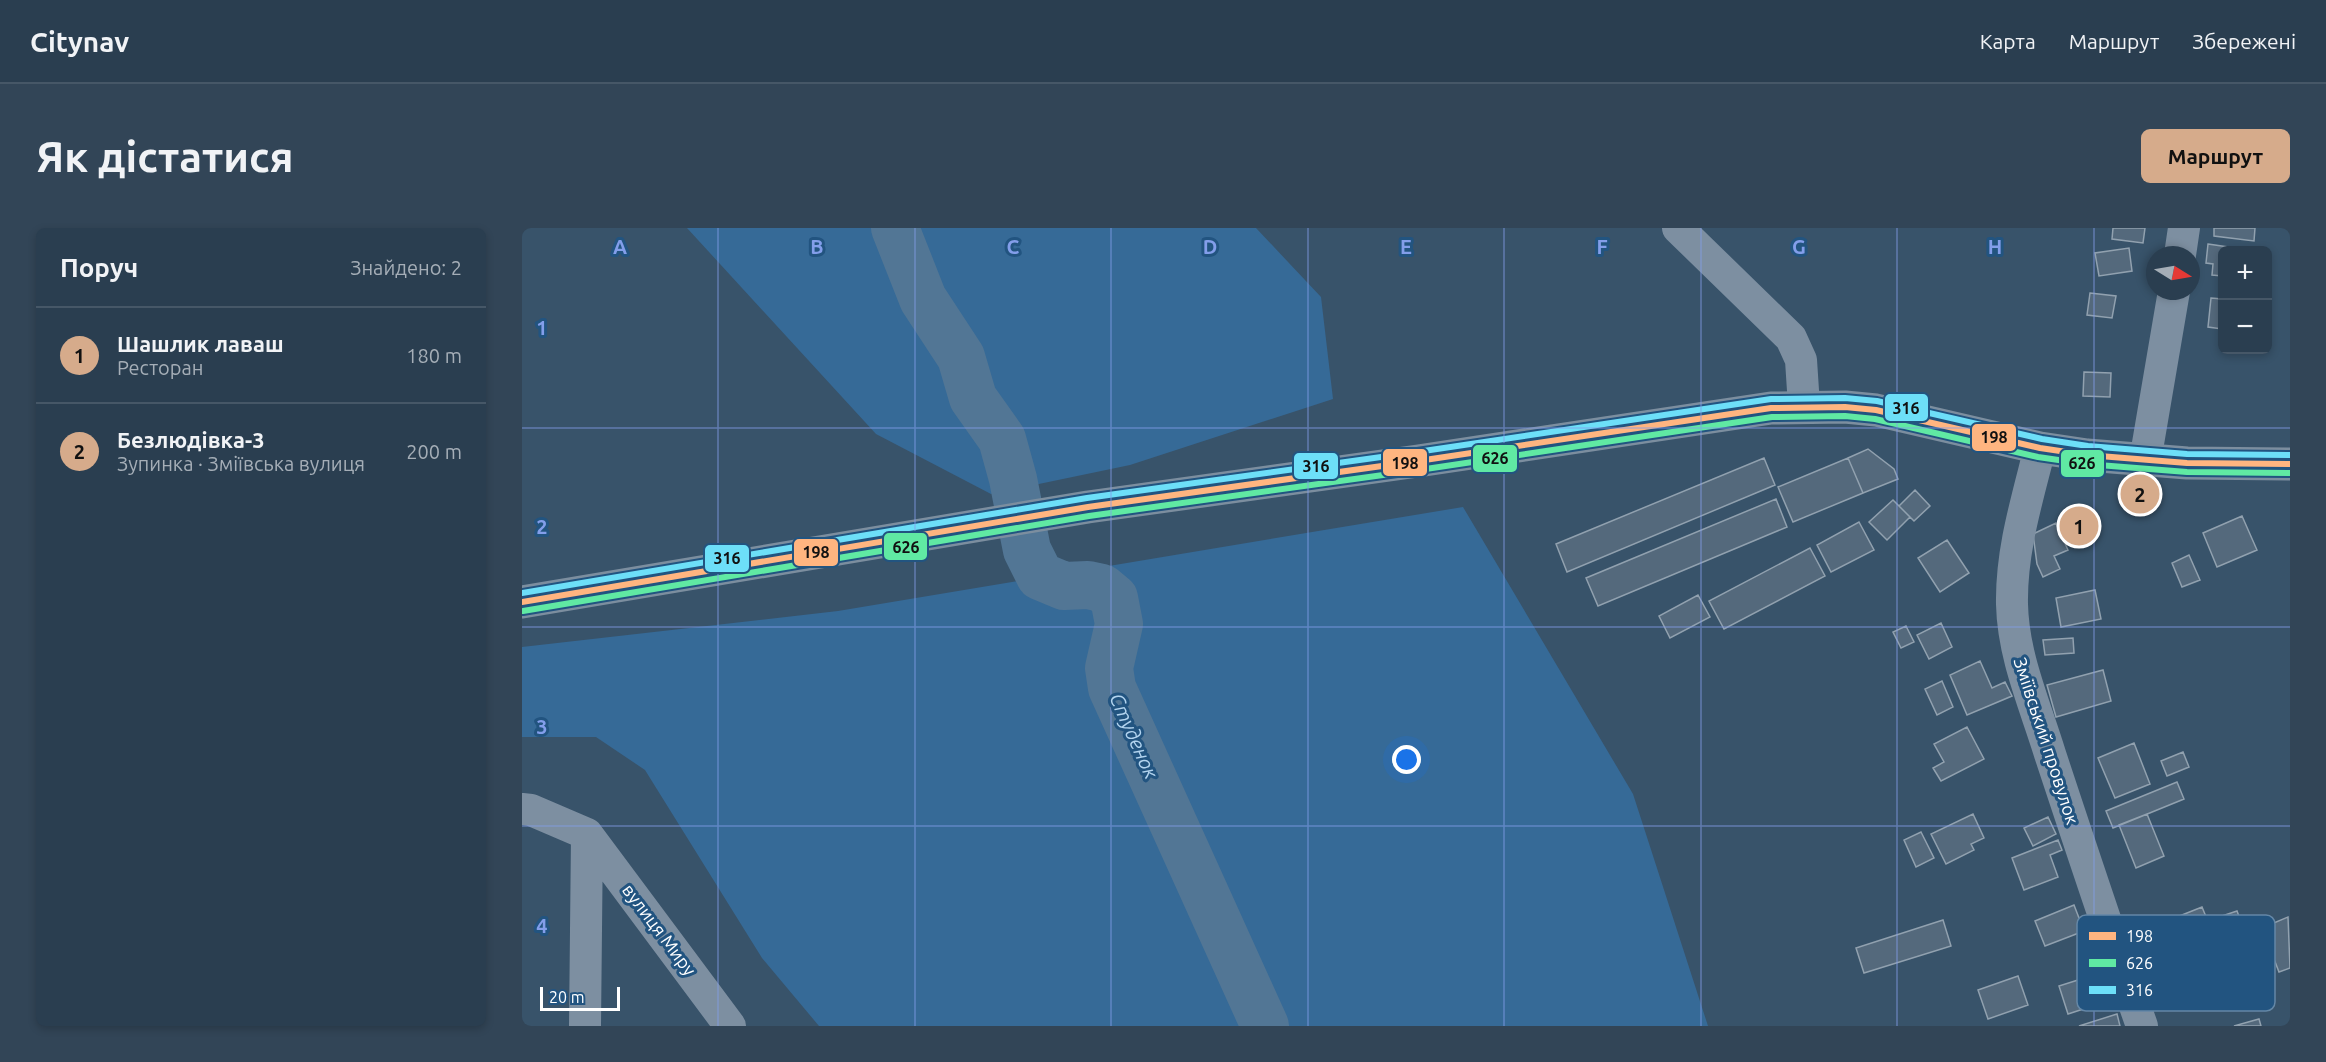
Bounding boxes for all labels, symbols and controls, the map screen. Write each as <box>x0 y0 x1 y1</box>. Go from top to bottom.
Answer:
text: Citynav <box>30 26 129 57</box>
text: Карта <box>1980 29 2036 53</box>
text: Маршрут <box>2069 29 2159 53</box>
text: Збережені <box>2192 29 2296 53</box>
button: Маршрут <box>2141 129 2290 183</box>
text: Як дістатися <box>36 133 294 180</box>
text: A <box>613 235 627 258</box>
text: B <box>810 235 824 258</box>
text: C <box>1007 235 1020 258</box>
text: D <box>1203 235 1217 258</box>
text: E <box>1400 235 1412 258</box>
text: F <box>1596 235 1608 258</box>
text: G <box>1792 235 1806 258</box>
text: H <box>1988 235 2002 258</box>
north arrow <box>2146 246 2200 300</box>
map controls <box>2218 246 2272 354</box>
button: + <box>2218 246 2272 300</box>
text: Поруч <box>60 253 138 282</box>
text: Знайдено: 2 <box>350 256 462 279</box>
button: − <box>2218 300 2272 354</box>
text: 1 <box>536 316 548 339</box>
text: Шашлик лаваш <box>117 331 284 356</box>
text: 1 <box>74 344 85 367</box>
text: 180 m <box>406 344 462 367</box>
text: Ресторан <box>117 356 203 379</box>
line badge: 316 <box>1884 393 1929 422</box>
text: 316 <box>1892 399 1920 417</box>
line badge: 198 <box>1971 423 2017 452</box>
text: Безлюдівка-3 <box>117 427 265 452</box>
text: 198 <box>1980 428 2008 446</box>
text: 2 <box>74 440 85 463</box>
text: 200 m <box>406 440 462 463</box>
line badge: 626 <box>1472 444 1518 473</box>
line badge: 198 <box>1382 448 1428 477</box>
text: 626 <box>1481 449 1509 467</box>
line badge: 626 <box>2060 449 2105 478</box>
text: Зупинка · Зміївська вулиця <box>117 452 365 475</box>
line badge: 316 <box>1293 452 1339 480</box>
text: 198 <box>1391 454 1419 472</box>
text: 626 <box>2068 454 2096 472</box>
text: 316 <box>1302 457 1330 475</box>
pin: 2 <box>2120 472 2160 516</box>
pin: 1 <box>2060 504 2098 548</box>
text: 2 <box>536 515 548 538</box>
line badge: 626 <box>883 532 928 561</box>
line badge: 198 <box>793 538 839 567</box>
text: 626 <box>892 538 920 556</box>
text: 198 <box>802 543 830 561</box>
line badge: 316 <box>704 544 750 573</box>
text: 316 <box>713 549 741 567</box>
street label: Зміївський провулок <box>2011 655 2083 827</box>
water label: Студенок <box>1105 689 1164 783</box>
text: 3 <box>536 715 548 738</box>
your location <box>1392 745 1421 774</box>
street label: вулиця Миру <box>619 880 701 979</box>
text: 4 <box>536 914 548 937</box>
legend <box>2077 915 2275 1011</box>
text: 198 <box>2126 927 2153 945</box>
text: 626 <box>2126 954 2153 972</box>
text: 316 <box>2126 981 2153 999</box>
scale bar <box>540 984 620 1012</box>
text: 20 m <box>549 988 585 1006</box>

